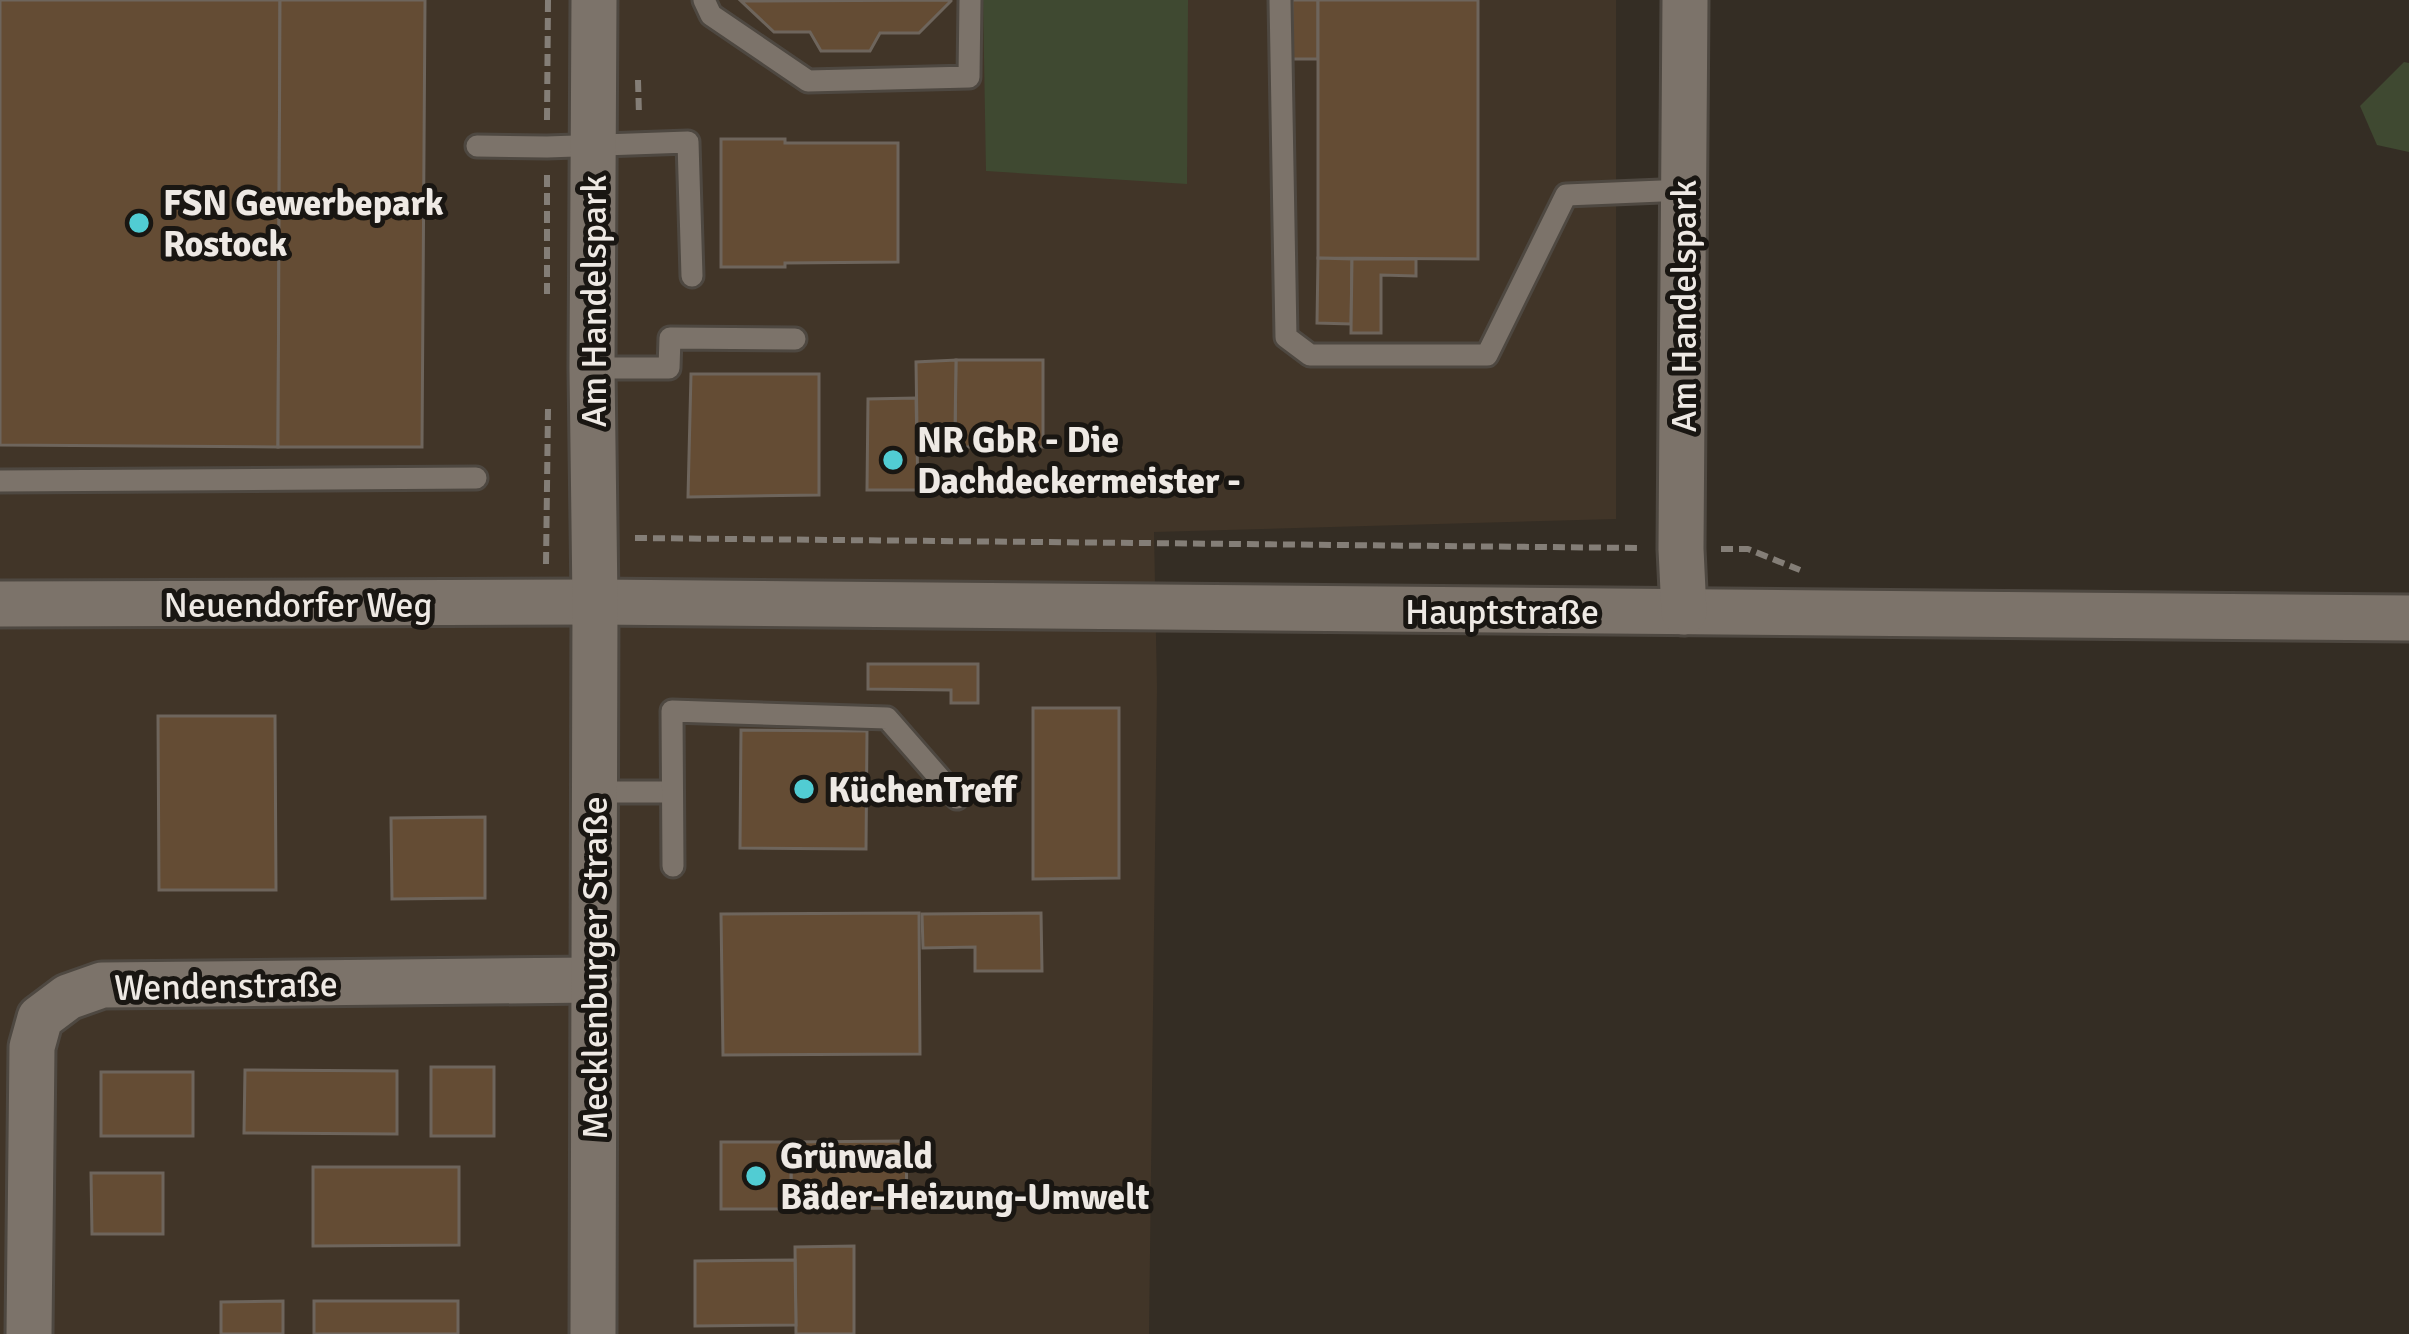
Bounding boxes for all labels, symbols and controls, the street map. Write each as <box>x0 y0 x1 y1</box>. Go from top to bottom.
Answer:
street label: Am Handelspark <box>572 175 617 427</box>
street label: Am Handelspark <box>1662 180 1707 432</box>
place label: FSN Gewerbepark Rostock <box>163 181 444 267</box>
marker: FSN Gewerbepark Rostock <box>126 210 152 236</box>
place label: NR GbR - Die Dachdeckermeister - <box>917 418 1241 504</box>
marker: NR GbR - Die Dachdeckermeister - <box>880 447 906 473</box>
street label: Neuendorfer Weg <box>164 583 432 628</box>
street label: Hauptstraße <box>1405 590 1599 635</box>
place label: KüchenTreff <box>828 768 1018 813</box>
marker: KüchenTreff <box>791 776 817 802</box>
street label: Mecklenburger Straße <box>573 796 618 1140</box>
street label: Wendenstraße <box>114 962 338 1011</box>
place label: Grünwald Bäder-Heizung-Umwelt <box>780 1134 1149 1220</box>
marker: Grünwald Bäder-Heizung-Umwelt <box>743 1163 769 1189</box>

